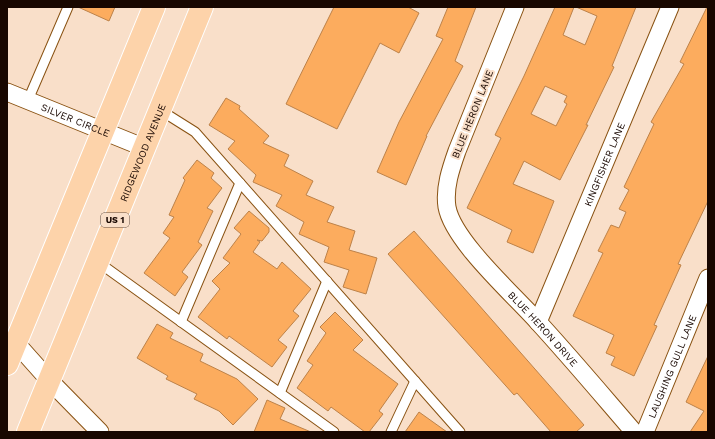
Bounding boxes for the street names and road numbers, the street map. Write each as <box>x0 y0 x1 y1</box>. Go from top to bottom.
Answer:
street label: BLUE HERON LANE <box>450 69 495 160</box>
street label: SILVER CIRCLE <box>39 101 111 139</box>
street label: RIDGEWOOD AVENUE <box>118 102 168 203</box>
street label: KINGFISHER LANE <box>582 121 627 208</box>
road number: US 1 <box>101 213 129 227</box>
street label: BLUE HERON DRIVE <box>506 289 580 369</box>
street label: LAUGHING GULL LANE <box>646 313 698 420</box>

